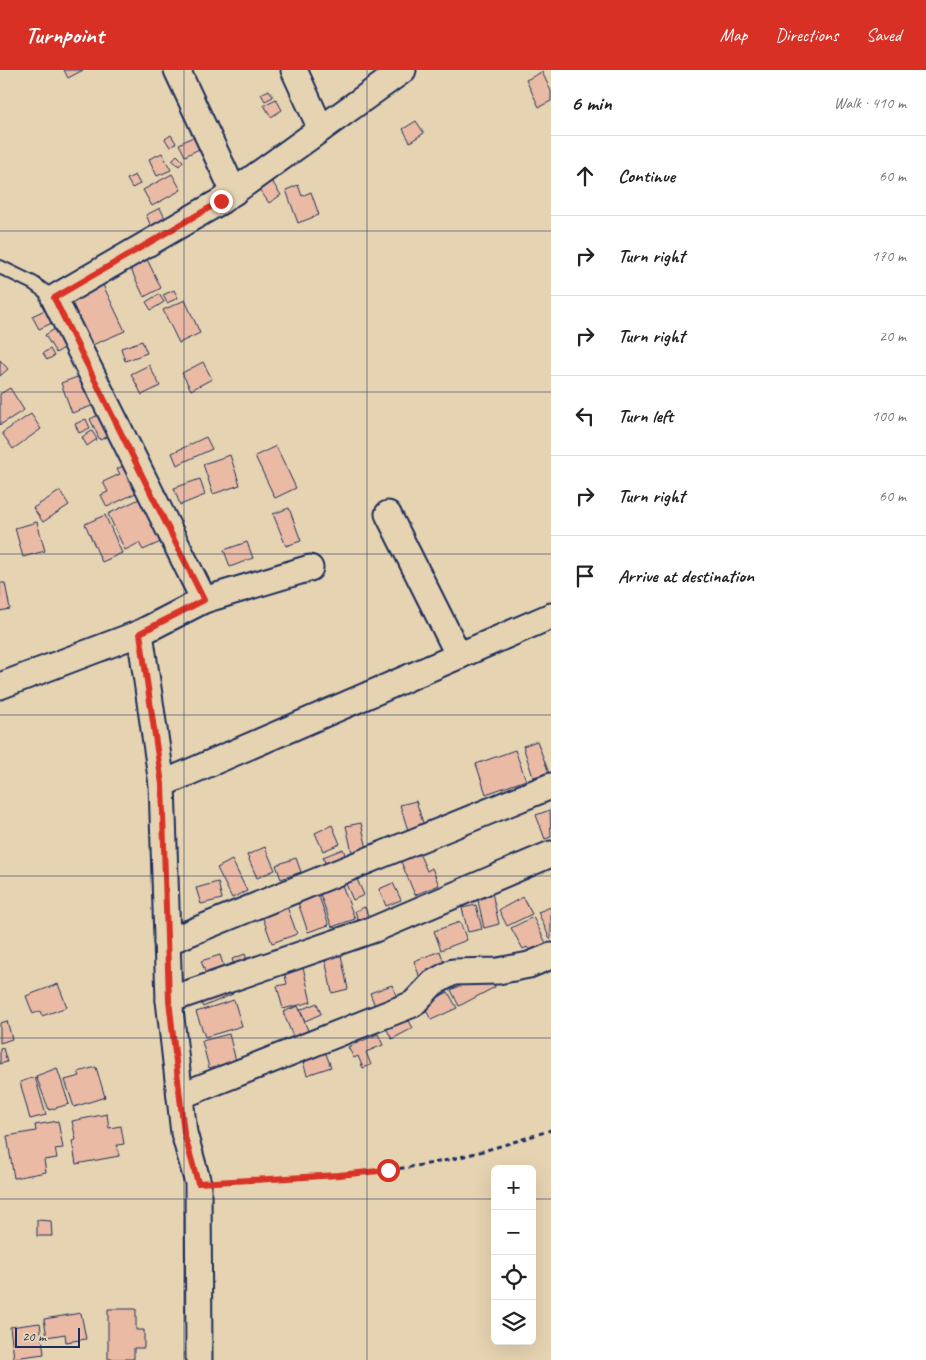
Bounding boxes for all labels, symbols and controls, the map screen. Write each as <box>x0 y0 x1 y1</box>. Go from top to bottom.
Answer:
text: Turnpoint <box>25 20 104 50</box>
text: Map <box>720 24 747 46</box>
text: Directions <box>775 24 838 46</box>
text: Saved <box>866 24 901 46</box>
text: 6 min <box>571 90 612 116</box>
text: Walk · 410 m <box>834 93 906 113</box>
icon: ahead <box>571 162 599 190</box>
text: Continue <box>618 164 675 188</box>
text: 60 m <box>879 166 906 186</box>
route end <box>210 190 233 213</box>
icon: right <box>571 242 599 270</box>
text: Turn right <box>618 244 685 268</box>
text: 170 m <box>872 246 906 266</box>
icon: right <box>571 322 599 350</box>
text: Turn right <box>618 324 685 348</box>
text: 20 m <box>879 326 906 346</box>
icon: left <box>571 402 599 430</box>
text: Turn left <box>618 404 673 428</box>
text: 100 m <box>872 406 906 426</box>
icon: right <box>571 482 599 510</box>
text: Turn right <box>618 484 685 508</box>
text: 60 m <box>879 486 906 506</box>
icon: arrive <box>571 562 599 590</box>
text: Arrive at destination <box>618 564 754 588</box>
route start <box>377 1159 400 1182</box>
map controls <box>491 1165 536 1345</box>
button: + <box>491 1165 536 1210</box>
button: − <box>491 1210 536 1255</box>
button: locate <box>491 1255 536 1300</box>
button: layers <box>491 1300 536 1345</box>
scale bar <box>15 1325 80 1348</box>
text: 20 m <box>22 1328 46 1345</box>

